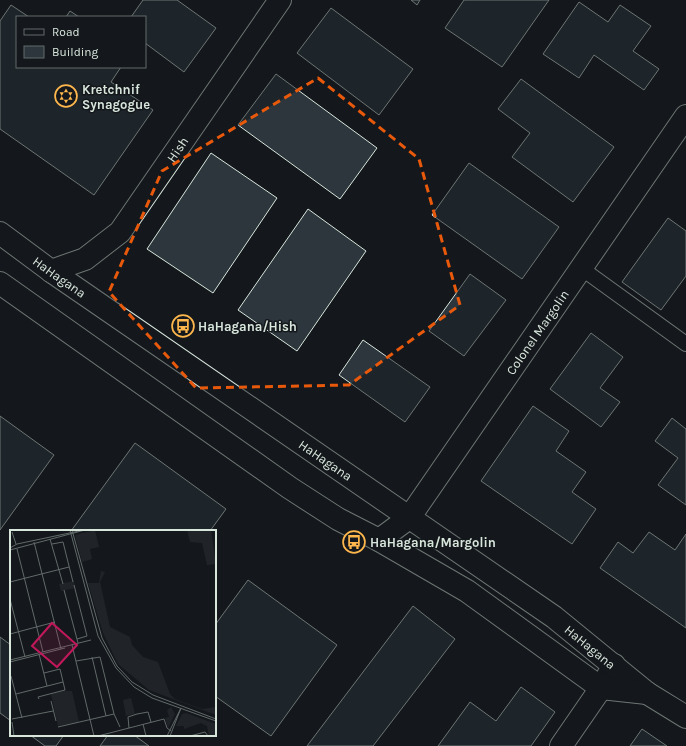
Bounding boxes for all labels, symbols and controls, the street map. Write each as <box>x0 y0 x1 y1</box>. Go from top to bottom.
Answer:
legend <box>16 16 146 68</box>
text: Road <box>52 25 80 39</box>
text: Building <box>52 45 99 59</box>
place label: Kretchnif Synagogue <box>82 82 150 112</box>
synagogue icon: Kretchnif Synagogue <box>53 83 79 109</box>
street label: Hish <box>163 134 191 165</box>
street label: HaHagana <box>30 253 89 300</box>
street label: Colonel Margolin <box>503 287 572 377</box>
bus stop icon: HaHagana/Hish <box>170 313 196 339</box>
place label: HaHagana/Hish <box>198 319 297 334</box>
street label: HaHagana <box>296 436 355 483</box>
bus stop icon: HaHagana/Margolin <box>341 529 367 555</box>
inset map <box>10 530 216 736</box>
place label: HaHagana/Margolin <box>370 535 496 550</box>
street label: HaHagana <box>562 621 619 672</box>

